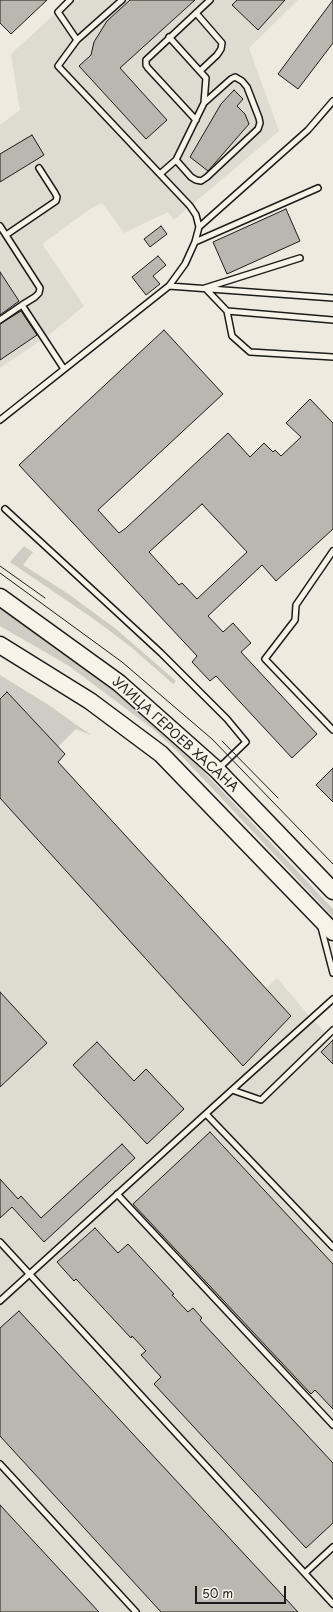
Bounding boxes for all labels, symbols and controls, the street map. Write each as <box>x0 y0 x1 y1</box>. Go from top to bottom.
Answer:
street label: УЛИЦА ГЕРОЕВ ХАСАНА <box>109 674 241 796</box>
scale bar <box>197 1578 288 1604</box>
text: 50 m <box>202 1584 233 1602</box>

